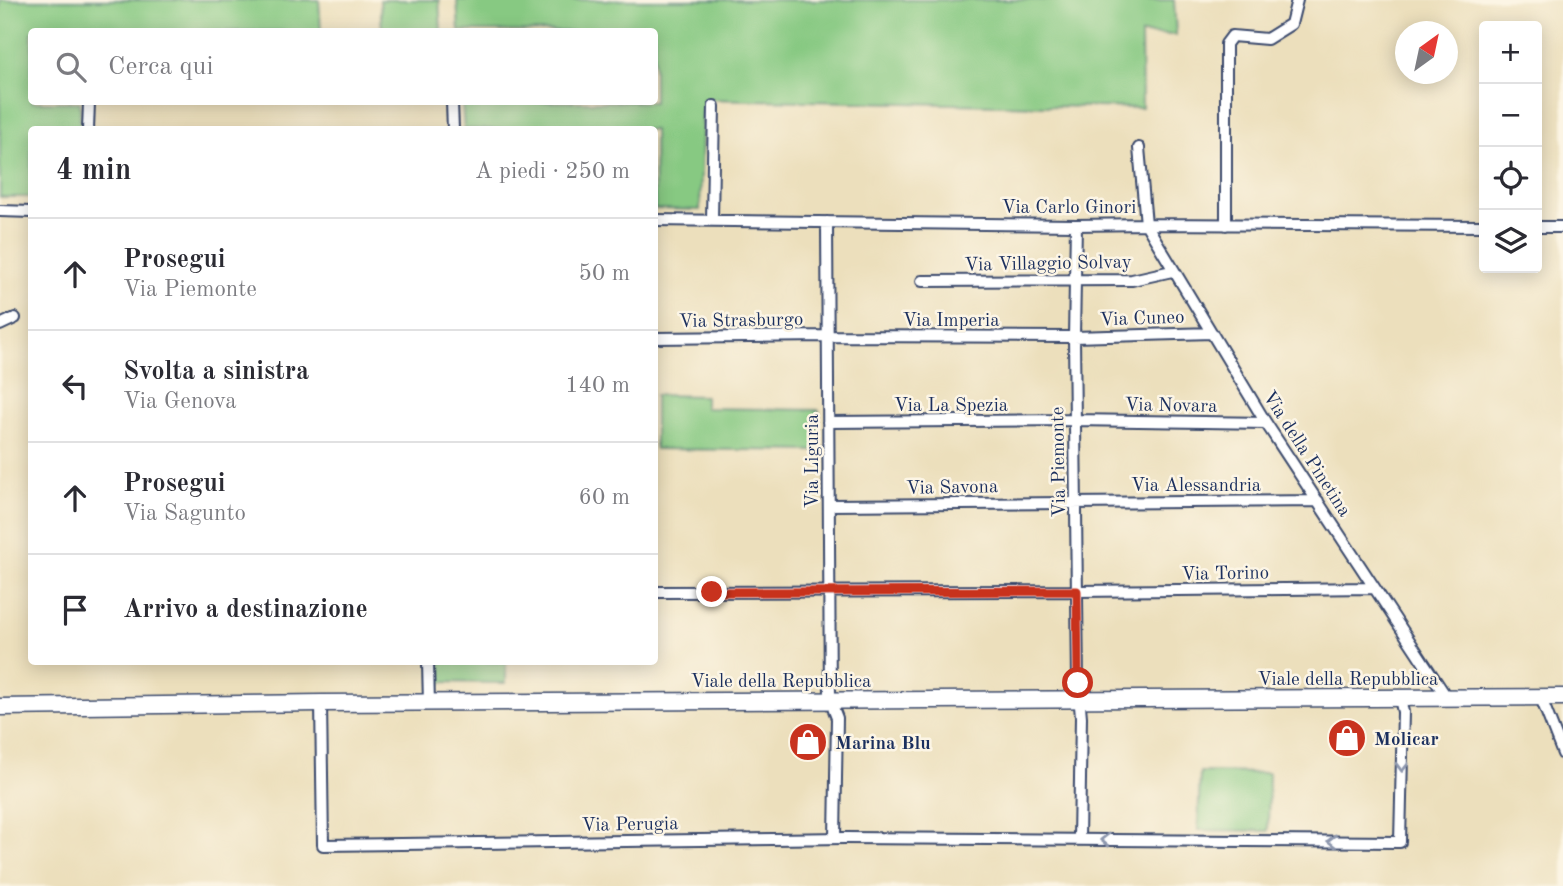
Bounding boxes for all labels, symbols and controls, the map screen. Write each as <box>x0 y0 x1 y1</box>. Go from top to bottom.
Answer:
north arrow <box>1395 21 1458 84</box>
map controls <box>1479 21 1542 273</box>
button: + <box>1479 21 1542 84</box>
search box <box>28 28 658 105</box>
icon: search <box>52 48 90 86</box>
text: Cerca qui <box>108 54 213 80</box>
button: − <box>1479 84 1542 147</box>
button: locate <box>1479 147 1542 210</box>
text: 4 min <box>56 156 131 186</box>
text: A piedi · 250 m <box>475 160 630 183</box>
street label: Via Carlo Ginori <box>1002 199 1136 218</box>
button: layers <box>1479 210 1542 273</box>
text: Prosegui <box>123 247 226 273</box>
street label: Via Villaggio Solvay <box>964 254 1132 275</box>
icon: ahead <box>56 255 94 293</box>
text: 50 m <box>579 262 630 285</box>
text: Via Piemonte <box>123 278 257 301</box>
street label: Via Cuneo <box>1099 309 1185 330</box>
street label: Via Strasburgo <box>678 311 804 332</box>
street label: Via Imperia <box>902 312 1000 331</box>
text: Svolta a sinistra <box>123 359 309 385</box>
icon: left <box>56 367 94 405</box>
text: 140 m <box>565 374 630 397</box>
street label: Via della Pinetina <box>1258 388 1354 521</box>
text: Via Genova <box>123 390 237 413</box>
street label: Via Novara <box>1124 396 1218 417</box>
street label: Via La Spezia <box>894 397 1009 416</box>
street label: Via Piemonte <box>1049 406 1070 517</box>
street label: Via Liguria <box>804 413 823 508</box>
text: Prosegui <box>123 471 226 497</box>
street label: Via Alessandria <box>1131 477 1262 496</box>
street label: Via Savona <box>906 478 999 499</box>
icon: ahead <box>56 479 94 517</box>
text: 60 m <box>579 486 630 509</box>
text: Via Sagunto <box>123 502 246 525</box>
street label: Via Torino <box>1181 564 1269 585</box>
route end <box>696 576 727 607</box>
icon: arrive <box>56 591 94 629</box>
text: Arrivo a destinazione <box>123 597 368 623</box>
route start <box>1062 667 1093 698</box>
street label: Viale della Repubblica <box>1258 671 1439 690</box>
street label: Viale della Repubblica <box>691 673 872 692</box>
shop icon: Molicar <box>1326 717 1368 759</box>
shop icon: Marina Blu <box>787 721 829 763</box>
place label: Molicar <box>1374 731 1439 750</box>
place label: Marina Blu <box>835 735 931 754</box>
one-way arrow <box>1394 762 1410 772</box>
street label: Via Perugia <box>581 815 679 836</box>
one-way arrow <box>1099 832 1109 848</box>
one-way arrow <box>1326 834 1337 849</box>

